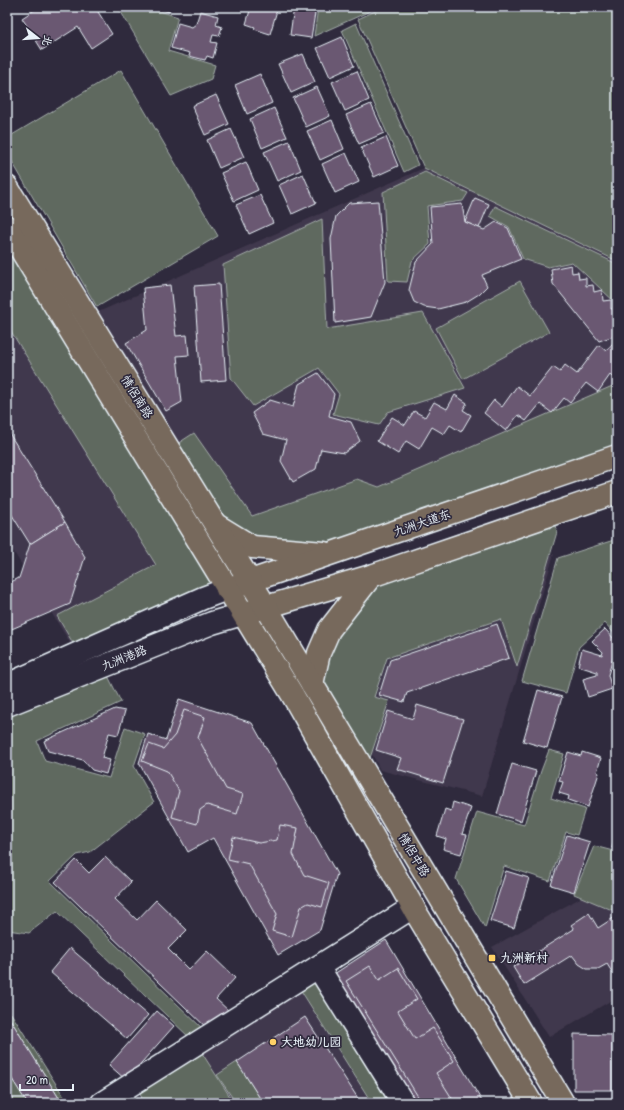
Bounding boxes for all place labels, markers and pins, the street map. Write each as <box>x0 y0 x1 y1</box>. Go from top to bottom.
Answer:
place label: 九洲新村 <box>500 949 548 966</box>
marker: 九洲新村 <box>487 953 497 963</box>
place label: 大地幼儿园 <box>281 1033 341 1050</box>
marker: 大地幼儿园 <box>268 1037 278 1047</box>

